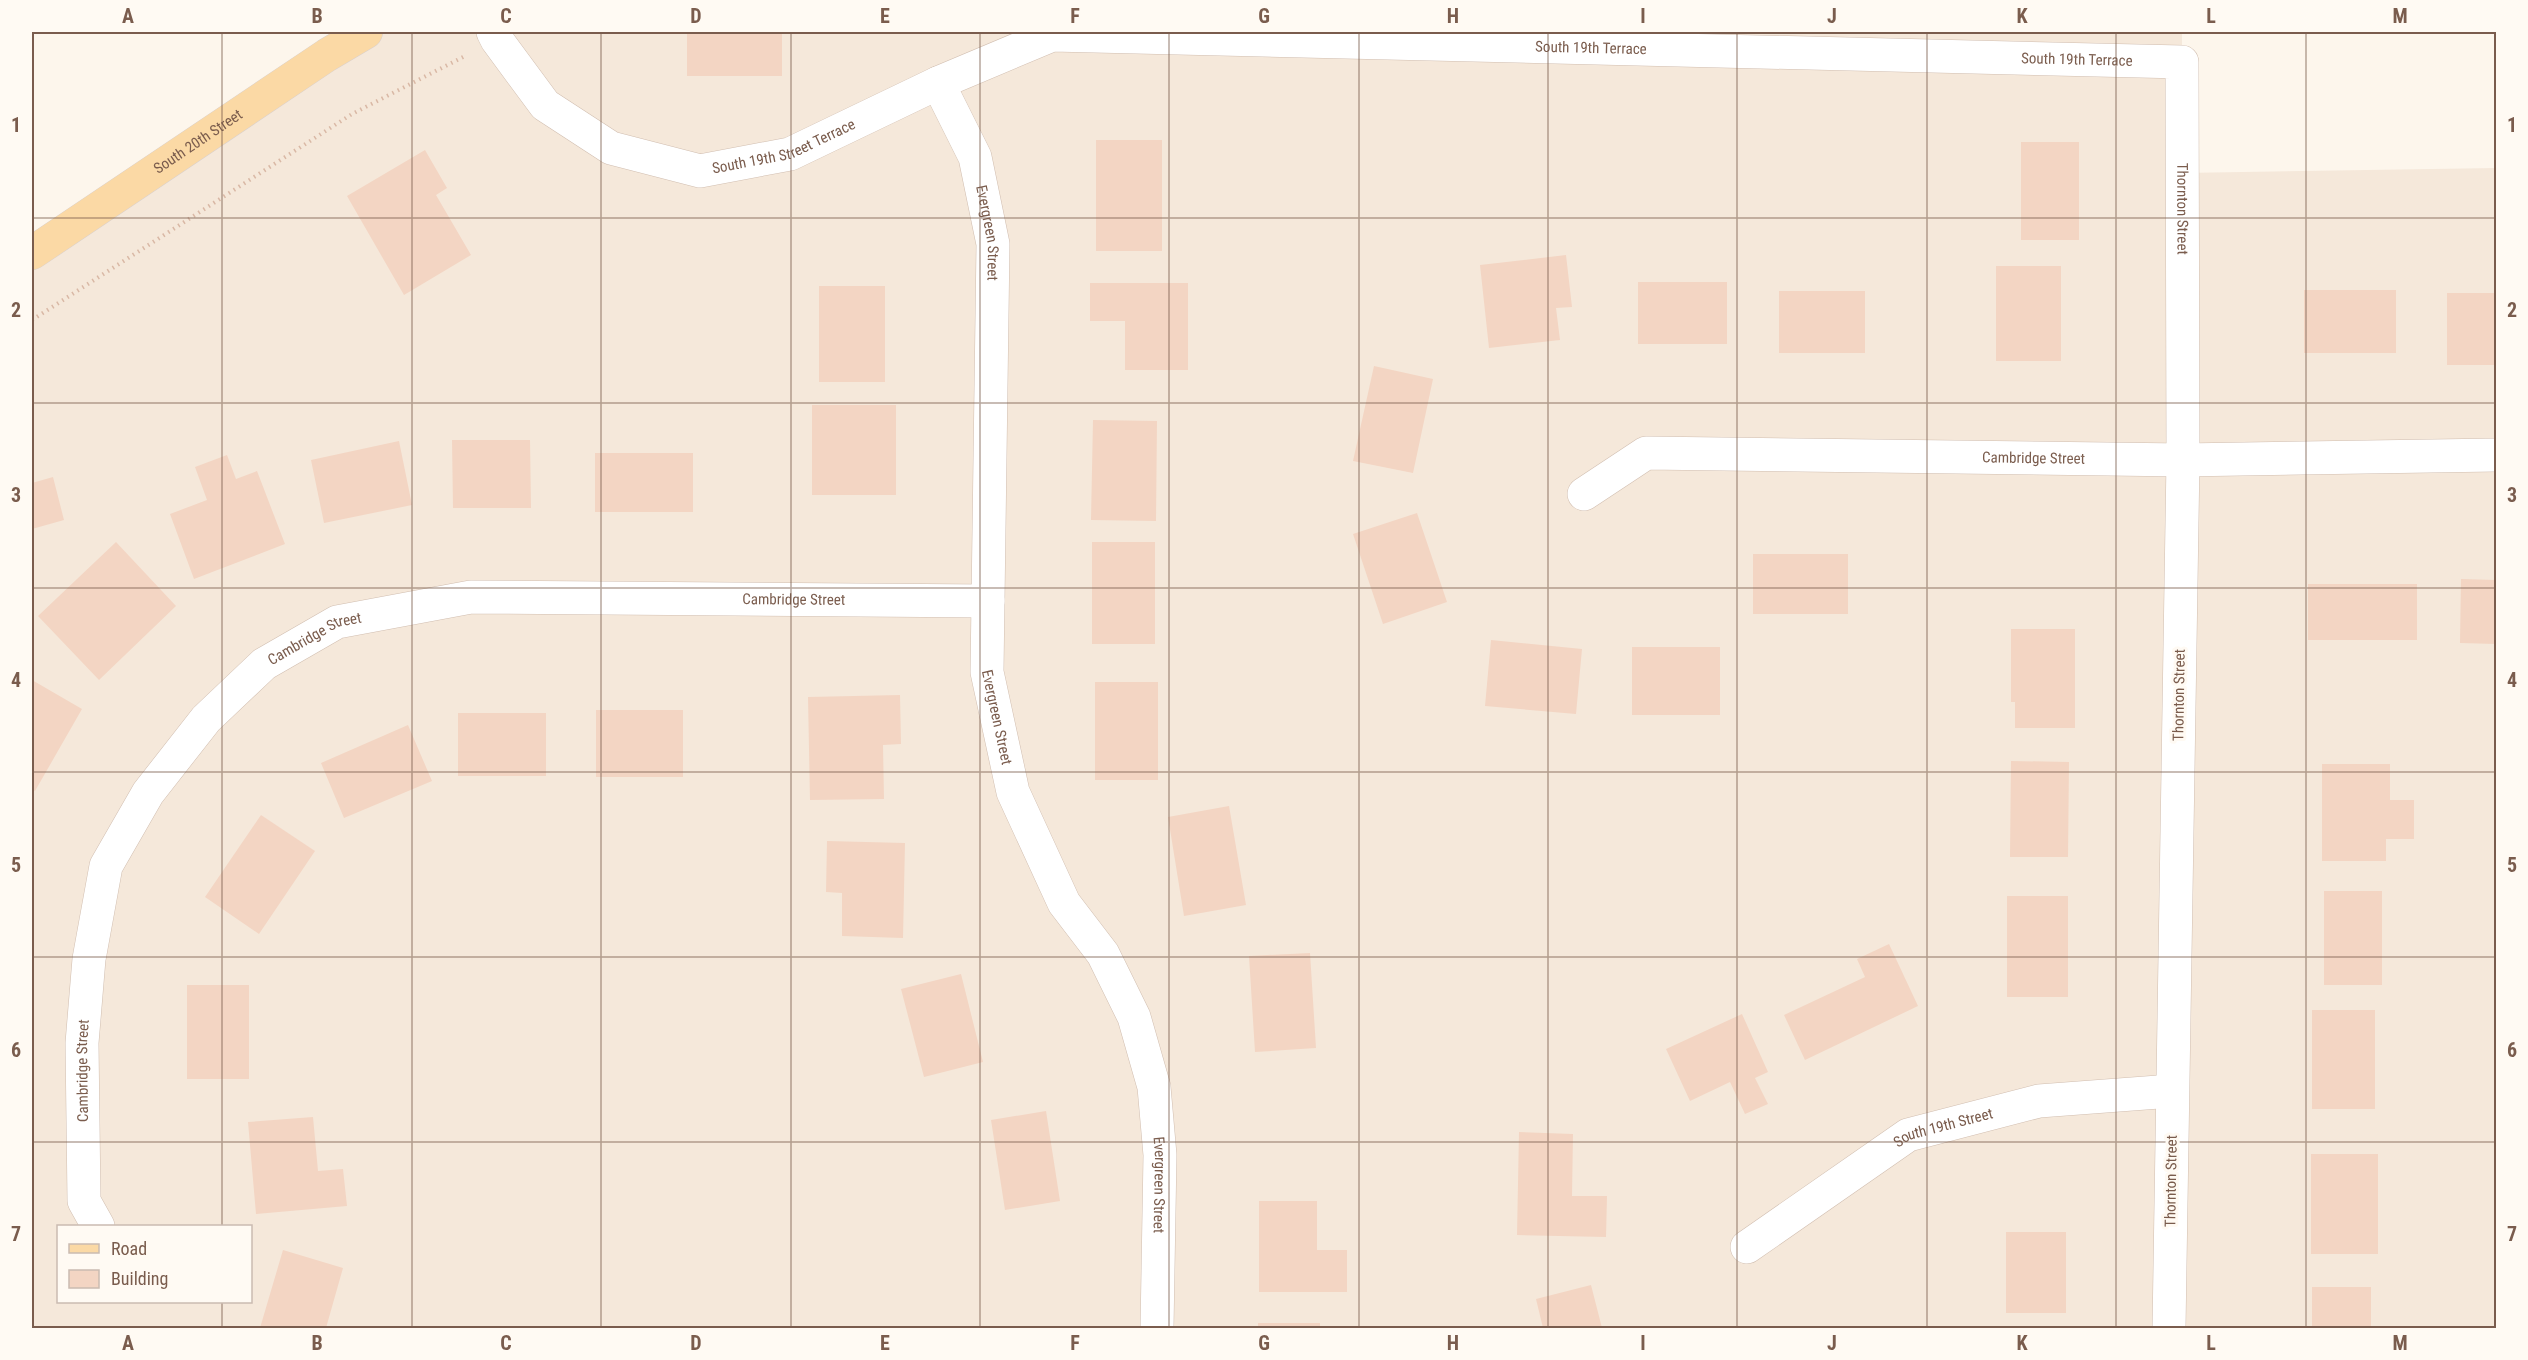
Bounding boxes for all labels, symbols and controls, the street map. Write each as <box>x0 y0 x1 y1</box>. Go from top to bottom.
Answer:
text: A <box>122 4 134 28</box>
text: B <box>311 4 323 28</box>
text: C <box>500 4 512 28</box>
text: D <box>690 4 702 28</box>
text: E <box>880 4 890 28</box>
text: F <box>1070 4 1080 28</box>
text: G <box>1258 4 1270 28</box>
text: H <box>1447 4 1459 28</box>
text: I <box>1640 4 1646 28</box>
text: J <box>1827 4 1837 28</box>
text: K <box>2016 4 2028 28</box>
text: L <box>2206 4 2216 28</box>
text: M <box>2392 4 2408 28</box>
street label: South 19th Terrace <box>1535 38 1647 58</box>
street label: South 19th Terrace <box>2021 49 2133 70</box>
street label: South 20th Street <box>150 105 246 178</box>
text: 1 <box>11 113 21 137</box>
text: 1 <box>2507 113 2517 137</box>
street label: South 19th Street Terrace <box>711 115 858 178</box>
street label: Thornton Street <box>2173 163 2191 255</box>
street label: Evergreen Street <box>972 183 1002 281</box>
text: 2 <box>11 298 21 322</box>
text: 2 <box>2507 298 2517 322</box>
street label: Cambridge Street <box>1982 448 2085 468</box>
text: 3 <box>11 483 21 507</box>
text: 3 <box>2507 483 2517 507</box>
street label: Cambridge Street <box>742 590 845 609</box>
street label: Cambridge Street <box>265 609 363 669</box>
street label: Thornton Street <box>2169 649 2189 741</box>
text: 4 <box>11 668 21 692</box>
street label: Evergreen Street <box>978 668 1016 767</box>
text: 4 <box>2507 668 2517 692</box>
text: 5 <box>11 853 21 877</box>
text: 5 <box>2507 853 2517 877</box>
street label: Cambridge Street <box>73 1019 93 1122</box>
text: 6 <box>11 1038 21 1062</box>
text: 6 <box>2507 1038 2517 1062</box>
street label: South 19th Street <box>1890 1104 1995 1151</box>
street label: Thornton Street <box>2161 1135 2181 1227</box>
street label: Evergreen Street <box>1149 1136 1169 1234</box>
text: 7 <box>11 1222 21 1246</box>
text: 7 <box>2507 1222 2517 1246</box>
legend <box>57 1225 252 1303</box>
text: Road <box>111 1238 147 1259</box>
text: Building <box>111 1268 168 1289</box>
text: A <box>122 1331 134 1355</box>
text: B <box>311 1331 323 1355</box>
text: C <box>500 1331 512 1355</box>
text: D <box>690 1331 702 1355</box>
text: E <box>880 1331 890 1355</box>
text: F <box>1070 1331 1080 1355</box>
text: G <box>1258 1331 1270 1355</box>
text: H <box>1447 1331 1459 1355</box>
text: I <box>1640 1331 1646 1355</box>
text: J <box>1827 1331 1837 1355</box>
text: K <box>2016 1331 2028 1355</box>
text: L <box>2206 1331 2216 1355</box>
text: M <box>2392 1331 2408 1355</box>

